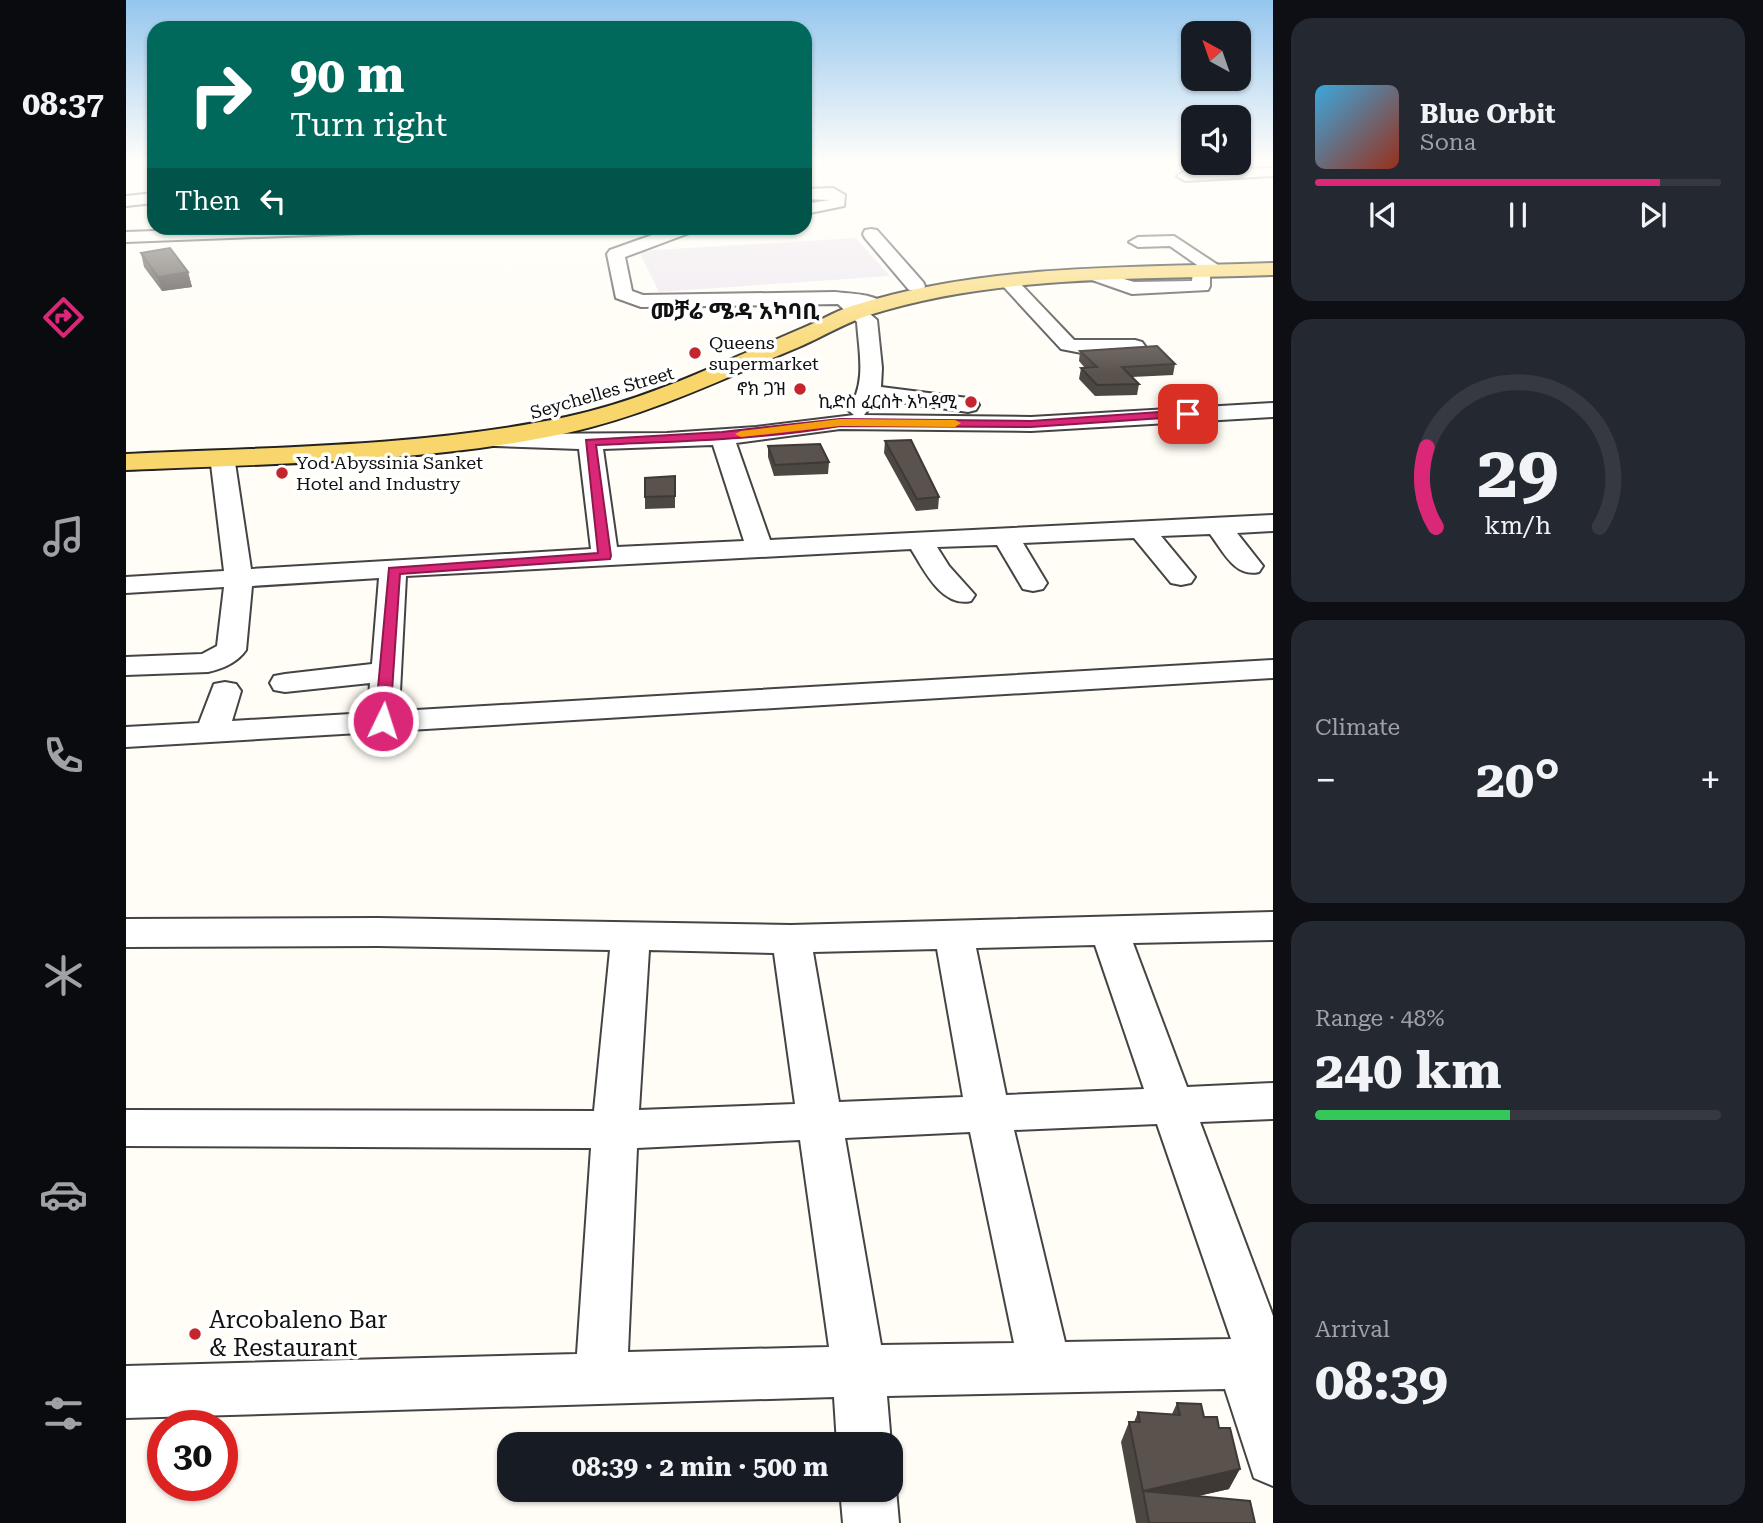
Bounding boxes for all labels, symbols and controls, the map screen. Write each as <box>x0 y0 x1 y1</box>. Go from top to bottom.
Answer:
north arrow <box>1181 21 1251 91</box>
map controls <box>1181 21 1251 175</box>
text: 90 m <box>290 47 405 104</box>
icon: right <box>175 49 266 140</box>
text: 08:37 <box>22 85 104 123</box>
text: Blue Orbit <box>1420 99 1556 129</box>
button: sound <box>1181 105 1251 175</box>
text: Turn right <box>290 106 447 144</box>
text: Sona <box>1420 129 1476 156</box>
icon: left <box>254 182 292 220</box>
text: Then <box>175 186 240 216</box>
icon: previous <box>1364 196 1402 234</box>
icon: pause <box>1499 196 1537 234</box>
icon: next <box>1634 196 1672 234</box>
icon: directions <box>39 293 88 342</box>
district label: መቻሬ ሜዳ አካባቢ <box>651 298 819 325</box>
place label: Queens supermarket <box>709 332 819 374</box>
marker: Queens supermarket <box>687 345 703 361</box>
street label: Seychelles Street <box>528 362 676 423</box>
place label: ኖክ ጋዝ <box>737 378 786 399</box>
marker: ኖክ ጋዝ <box>792 381 808 397</box>
pin <box>1158 384 1218 444</box>
place label: ኪድስ ፈርስት አካዳሚ <box>818 391 957 412</box>
marker: ኪድስ ፈርስት አካዳሚ <box>963 394 979 410</box>
icon: arrive <box>1169 395 1207 433</box>
text: 29 <box>1477 430 1559 515</box>
place label: Yod Abyssinia Sanket Hotel and Industry <box>296 452 483 494</box>
marker: Yod Abyssinia Sanket Hotel and Industry <box>274 465 290 481</box>
text: km/h <box>1485 510 1551 539</box>
icon: music <box>39 512 88 561</box>
position arrow <box>346 684 420 758</box>
text: Climate <box>1315 714 1400 741</box>
icon: phone <box>39 731 88 780</box>
text: 20° <box>1476 749 1560 810</box>
text: − <box>1315 758 1336 802</box>
text: + <box>1700 758 1721 802</box>
icon: climate <box>39 951 88 1000</box>
text: Range · 48% <box>1315 1005 1444 1032</box>
text: 240 km <box>1315 1040 1502 1101</box>
icon: car <box>39 1170 88 1219</box>
place label: Arcobaleno Bar & Restaurant <box>209 1306 388 1362</box>
text: Arrival <box>1315 1316 1390 1343</box>
marker: Arcobaleno Bar & Restaurant <box>187 1326 203 1342</box>
text: 08:39 <box>1315 1351 1448 1412</box>
icon: filters <box>39 1389 88 1438</box>
speed limit sign: 30 <box>147 1410 238 1501</box>
text: 08:39 · 2 min · 500 m <box>572 1452 828 1482</box>

